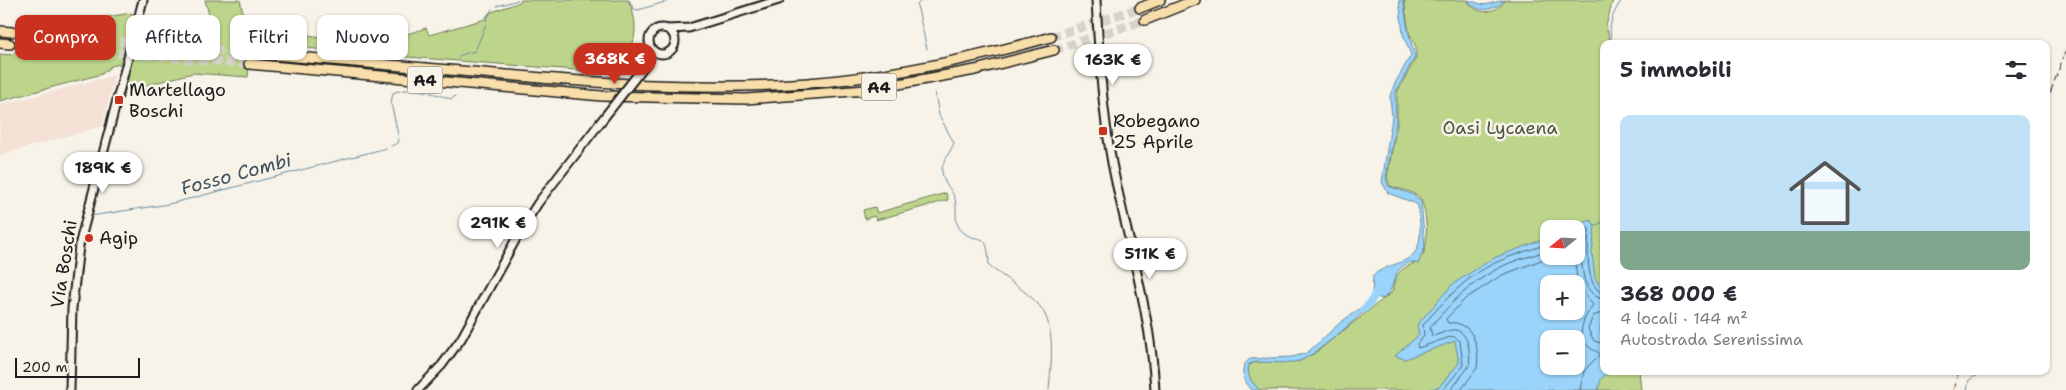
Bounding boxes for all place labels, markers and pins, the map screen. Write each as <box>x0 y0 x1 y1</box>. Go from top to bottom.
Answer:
pin: 368K € <box>574 42 656 85</box>
pin: 163K € <box>1072 44 1154 86</box>
place label: Martellago Boschi <box>129 78 226 123</box>
marker: Martellago Boschi <box>113 94 125 106</box>
place label: Robegano 25 Aprile <box>1113 109 1200 154</box>
marker: Robegano 25 Aprile <box>1097 125 1109 137</box>
pin: 189K € <box>62 152 144 194</box>
pin: 291K € <box>457 206 539 249</box>
place label: Agip <box>99 226 138 250</box>
marker: Agip <box>83 232 95 244</box>
pin: 511K € <box>1109 238 1191 280</box>

